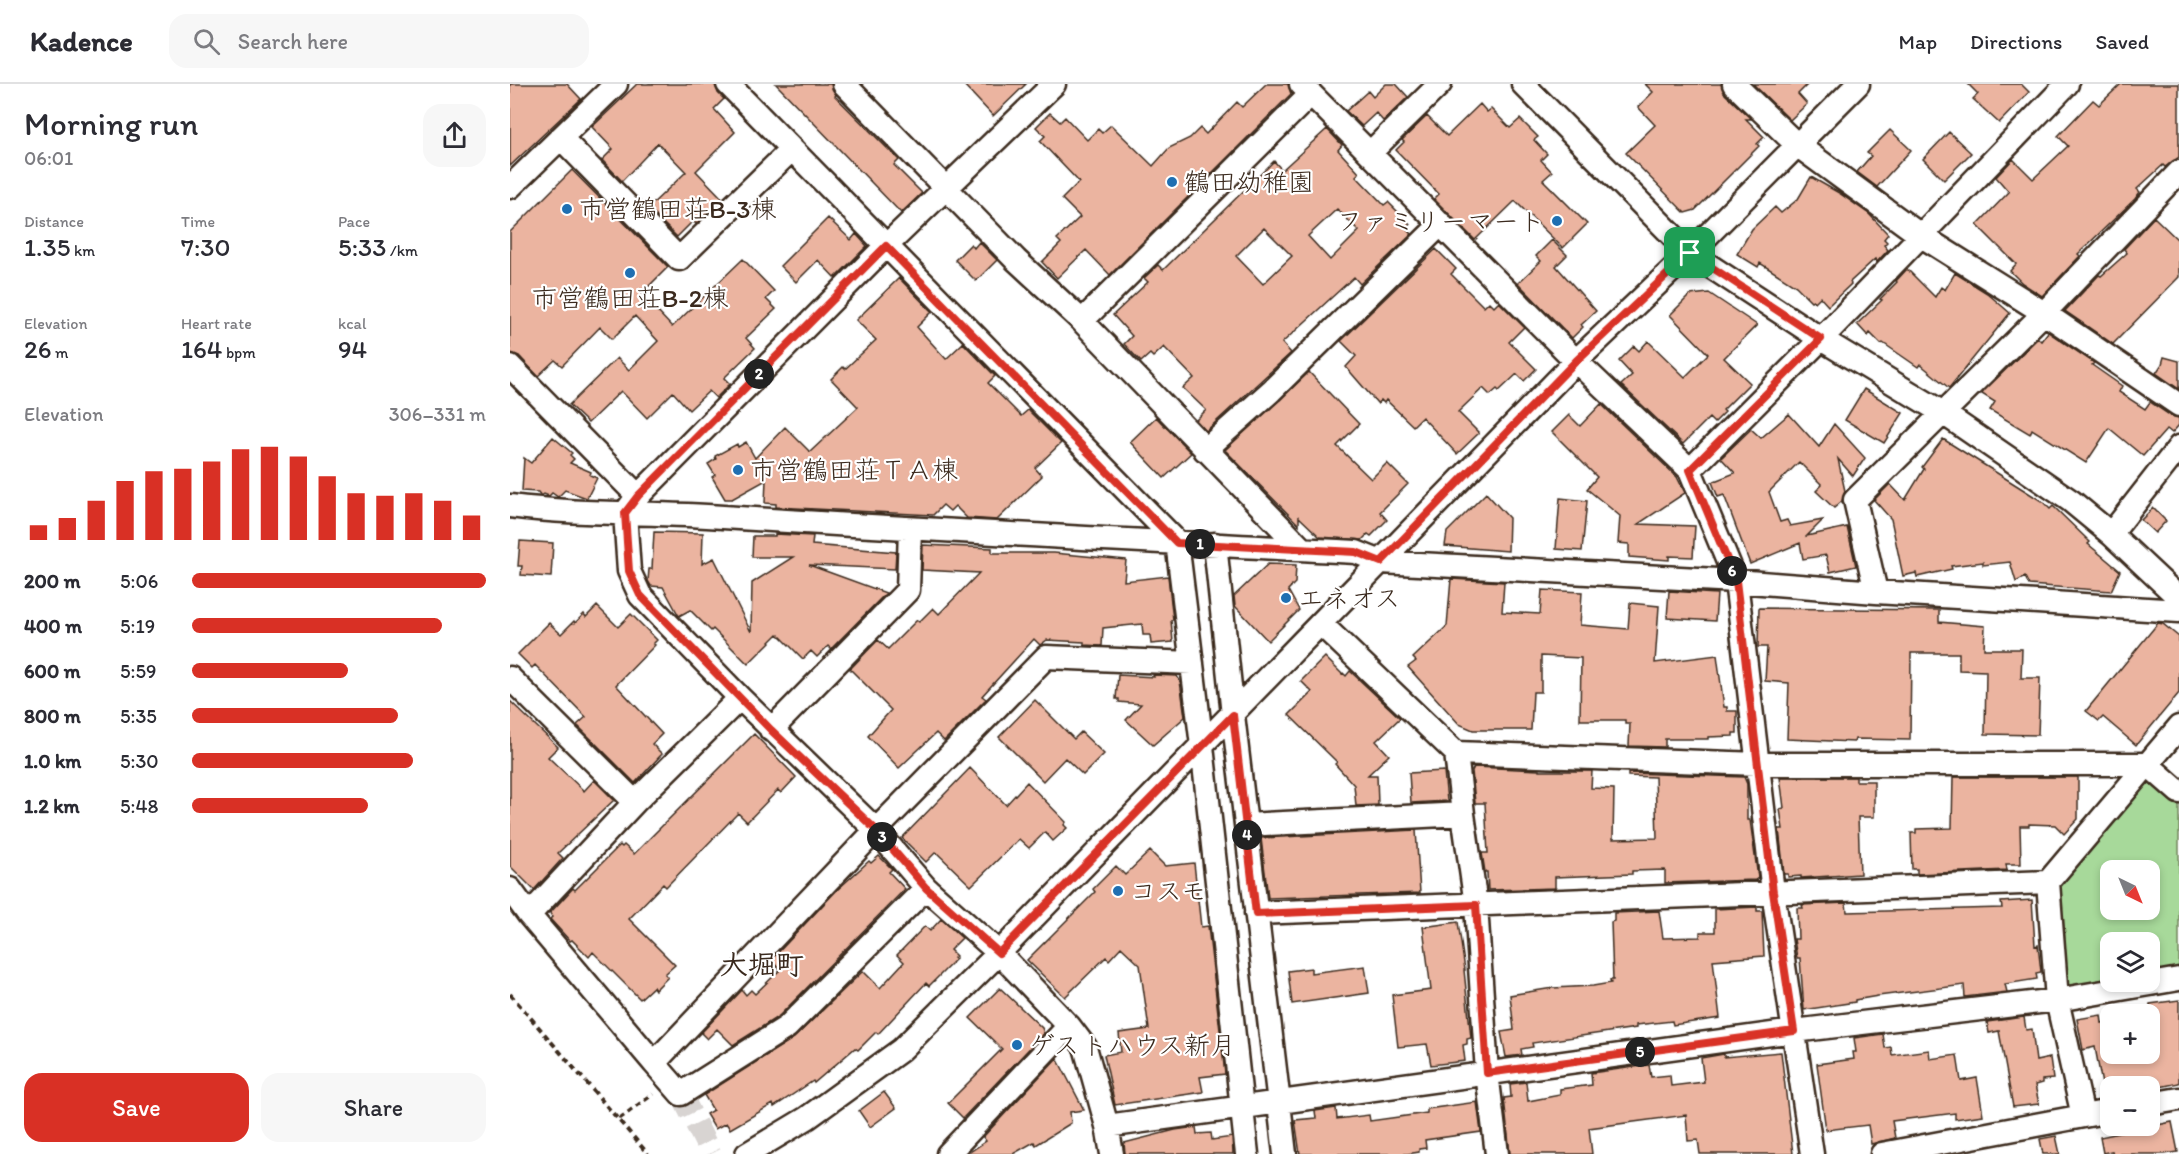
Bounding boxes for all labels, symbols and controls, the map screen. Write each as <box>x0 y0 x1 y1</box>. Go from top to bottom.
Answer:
search box <box>169 14 589 68</box>
text: Kadence <box>30 24 133 58</box>
icon: search <box>190 25 223 58</box>
text: Search here <box>238 28 348 55</box>
text: Map <box>1899 29 1937 54</box>
text: Directions <box>1970 29 2062 54</box>
text: Saved <box>2095 29 2149 54</box>
text: Morning run <box>24 104 199 143</box>
button: share <box>423 104 486 167</box>
text: 06:01 <box>24 146 73 170</box>
place label: 鶴田幼稚園 <box>1184 166 1314 198</box>
marker: 鶴田幼稚園 <box>1165 175 1179 189</box>
place label: 市営鶴田荘B-3棟 <box>579 193 776 225</box>
marker: 市営鶴田荘B-3棟 <box>560 202 574 216</box>
place label: ファミリーマート <box>1336 205 1545 237</box>
text: Distance <box>24 212 84 231</box>
text: Time <box>181 212 215 231</box>
text: Pace <box>338 212 370 231</box>
marker: ファミリーマート <box>1550 214 1564 228</box>
pin <box>1664 227 1715 278</box>
text: 1.35 <box>24 231 70 263</box>
text: 7:30 <box>181 231 230 263</box>
text: 5:33 <box>338 231 386 263</box>
icon: arrive <box>1673 236 1706 269</box>
text: km <box>70 241 95 260</box>
text: /km <box>386 241 418 260</box>
marker: 市営鶴田荘B-2棟 <box>623 266 637 280</box>
place label: 市営鶴田荘B-2棟 <box>532 282 728 314</box>
text: Elevation <box>24 314 88 333</box>
text: Heart rate <box>181 314 252 333</box>
text: kcal <box>338 314 366 333</box>
text: 26 <box>24 333 51 365</box>
text: 164 <box>181 333 222 365</box>
text: 94 <box>338 333 367 365</box>
text: m <box>51 343 69 362</box>
text: bpm <box>222 343 256 362</box>
pin: 2 <box>744 359 774 389</box>
text: 2 <box>755 364 763 383</box>
text: Elevation <box>24 402 103 426</box>
text: 306–331 m <box>389 402 486 426</box>
place label: 市営鶴田荘ＴＡ棟 <box>750 454 958 486</box>
marker: 市営鶴田荘ＴＡ棟 <box>731 463 745 477</box>
pin: 1 <box>1185 529 1215 559</box>
text: 1 <box>1196 534 1204 553</box>
pin: 6 <box>1717 556 1747 586</box>
text: 6 <box>1728 561 1736 580</box>
text: 200 m <box>24 569 80 593</box>
text: 5:06 <box>120 569 158 593</box>
place label: エネオス <box>1298 582 1400 614</box>
marker: エネオス <box>1279 591 1293 605</box>
text: 400 m <box>24 614 82 638</box>
text: 5:19 <box>120 614 155 638</box>
text: 600 m <box>24 659 81 683</box>
text: 5:59 <box>120 659 156 683</box>
text: 800 m <box>24 704 81 728</box>
text: 5:35 <box>120 704 157 728</box>
text: 1.0 km <box>24 749 81 773</box>
text: 5:30 <box>120 749 159 773</box>
text: 1.2 km <box>24 794 80 818</box>
text: 5:48 <box>120 794 158 818</box>
pin: 4 <box>1232 820 1262 850</box>
pin: 3 <box>867 822 897 852</box>
text: 4 <box>1242 825 1252 844</box>
text: 3 <box>878 827 886 846</box>
north arrow <box>2100 860 2160 920</box>
map controls <box>2100 860 2160 1136</box>
place label: コスモ <box>1130 875 1207 907</box>
marker: コスモ <box>1111 884 1125 898</box>
button: layers <box>2100 932 2160 992</box>
district label: 大堀町 <box>720 947 804 981</box>
button: + <box>2100 1004 2160 1064</box>
place label: ゲストハウス新月 <box>1029 1029 1236 1061</box>
pin: 5 <box>1625 1037 1655 1067</box>
marker: ゲストハウス新月 <box>1010 1038 1024 1052</box>
text: 5 <box>1636 1042 1644 1061</box>
button: Save <box>24 1073 249 1142</box>
button: Share <box>261 1073 486 1142</box>
button: − <box>2100 1076 2160 1136</box>

